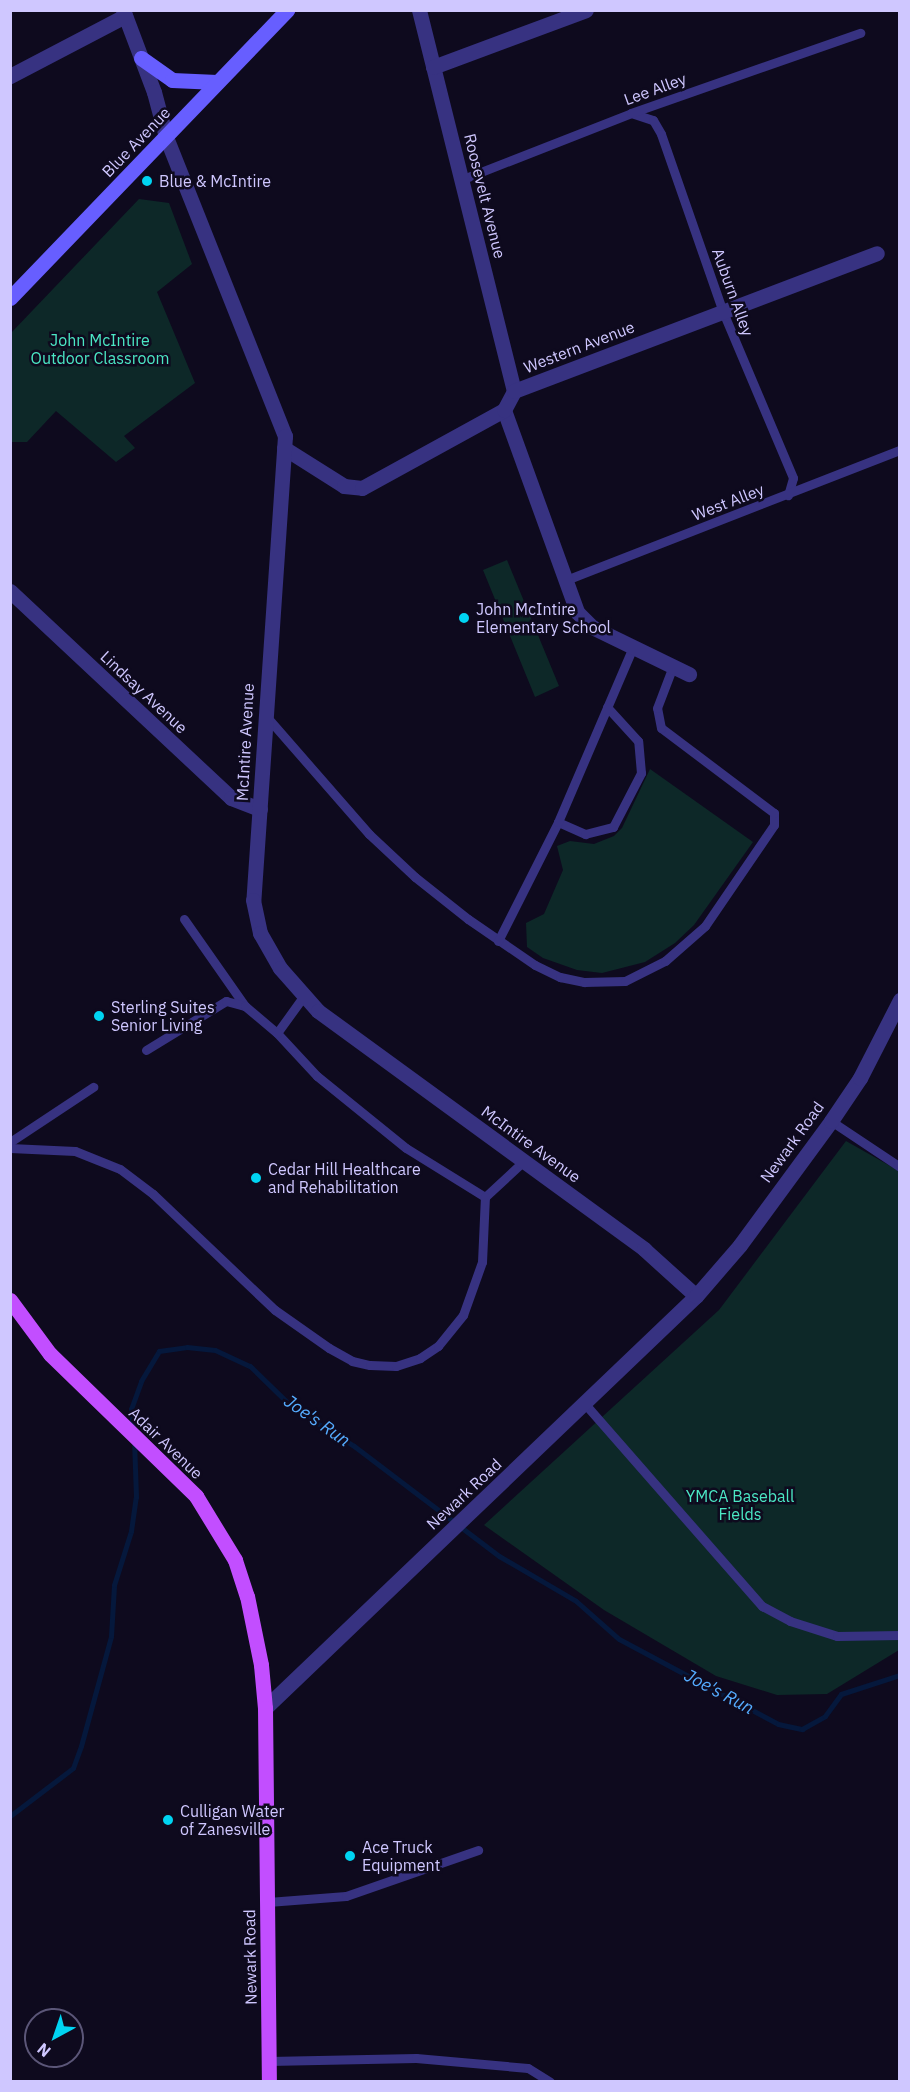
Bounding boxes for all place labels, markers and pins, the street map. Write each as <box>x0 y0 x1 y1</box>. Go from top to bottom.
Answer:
place label: Blue & McIntire <box>159 171 271 191</box>
marker: Blue & McIntire <box>140 174 154 188</box>
place label: John McIntire Elementary School <box>476 599 611 637</box>
marker: John McIntire Elementary School <box>457 611 471 625</box>
place label: Sterling Suites Senior Living <box>111 997 215 1035</box>
marker: Sterling Suites Senior Living <box>92 1009 106 1023</box>
place label: Cedar Hill Healthcare and Rehabilitation <box>268 1159 421 1197</box>
marker: Cedar Hill Healthcare and Rehabilitation <box>249 1171 263 1185</box>
place label: Culligan Water of Zanesville <box>180 1801 284 1839</box>
marker: Culligan Water of Zanesville <box>161 1813 175 1827</box>
place label: Ace Truck Equipment <box>362 1837 440 1875</box>
marker: Ace Truck Equipment <box>343 1849 357 1863</box>

